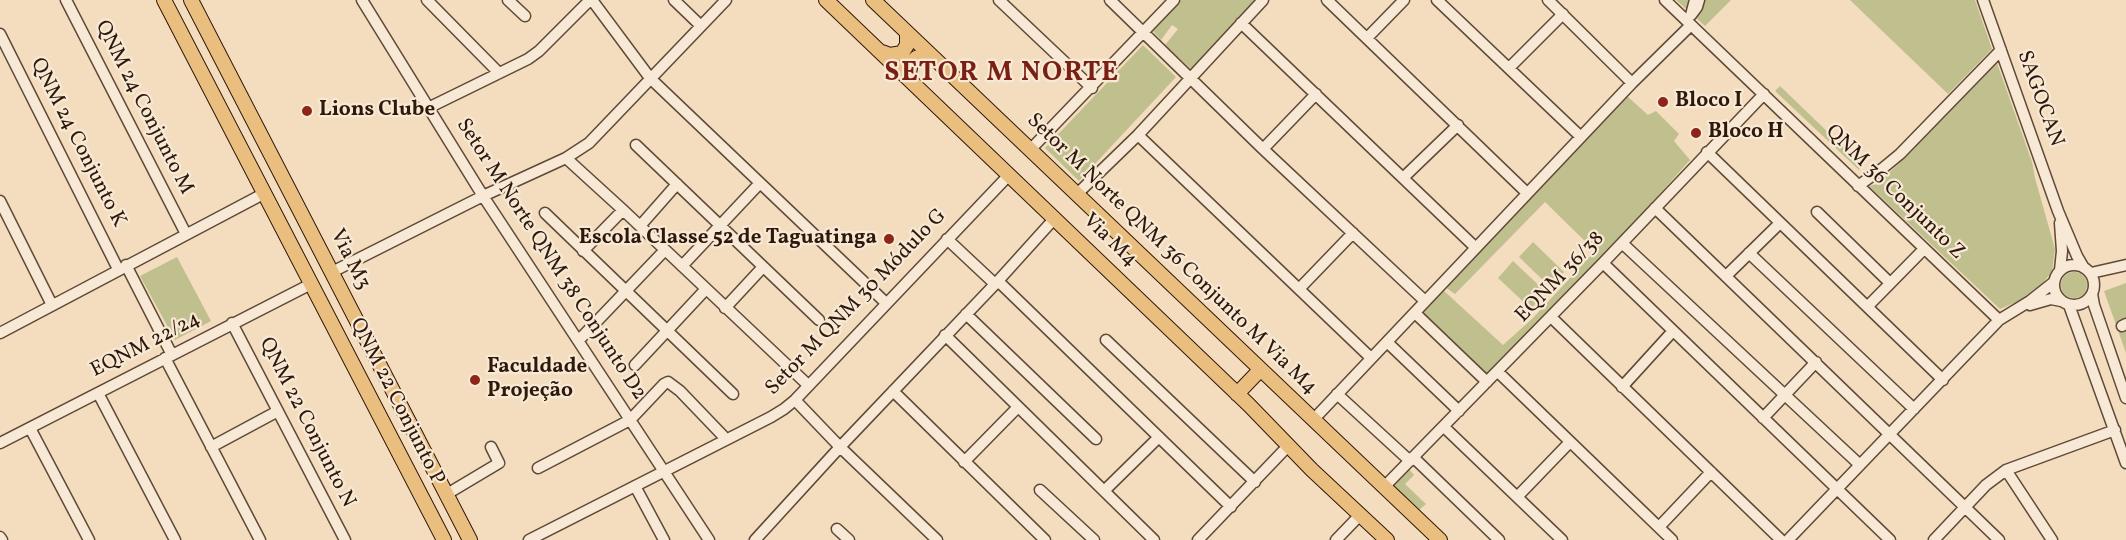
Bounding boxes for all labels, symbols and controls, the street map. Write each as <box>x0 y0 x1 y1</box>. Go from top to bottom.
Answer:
street label: QNM 24 Conjunto M <box>88 17 198 199</box>
street label: SAGOCAN <box>2010 48 2068 150</box>
street label: QNM 24 Conjunto K <box>23 54 131 232</box>
district label: SETOR M NORTE <box>884 59 1120 91</box>
place label: Bloco I <box>1675 89 1742 115</box>
marker: Bloco I <box>1656 95 1670 109</box>
place label: Lions Clube <box>319 98 435 124</box>
marker: Lions Clube <box>300 104 314 118</box>
street label: Setor M Norte QNM 36 Conjunto M Via M4 <box>1020 109 1322 401</box>
street label: Setor M Norte QNM 38 Conjunto D2 <box>449 114 651 406</box>
place label: Bloco H <box>1708 120 1784 146</box>
street label: QNM 36 Conjunto Z <box>1819 120 1969 266</box>
marker: Bloco H <box>1689 126 1703 140</box>
street label: Setor M QNM 30 Módulo G <box>761 205 953 401</box>
street label: Via M4 <box>1076 209 1142 273</box>
street label: Via M3 <box>323 225 375 295</box>
place label: Escola Classe 52 de Taguatinga <box>579 226 877 252</box>
street label: EQNM 36/38 <box>1511 227 1611 329</box>
marker: Escola Classe 52 de Taguatinga <box>882 232 896 246</box>
street label: EQNM 22/24 <box>87 308 205 384</box>
street label: QNM 22 Conjunto P <box>343 314 449 490</box>
street label: QNM 22 Conjunto N <box>252 334 360 512</box>
place label: Faculdade Projeção <box>487 355 587 405</box>
marker: Faculdade Projeção <box>468 373 482 387</box>

